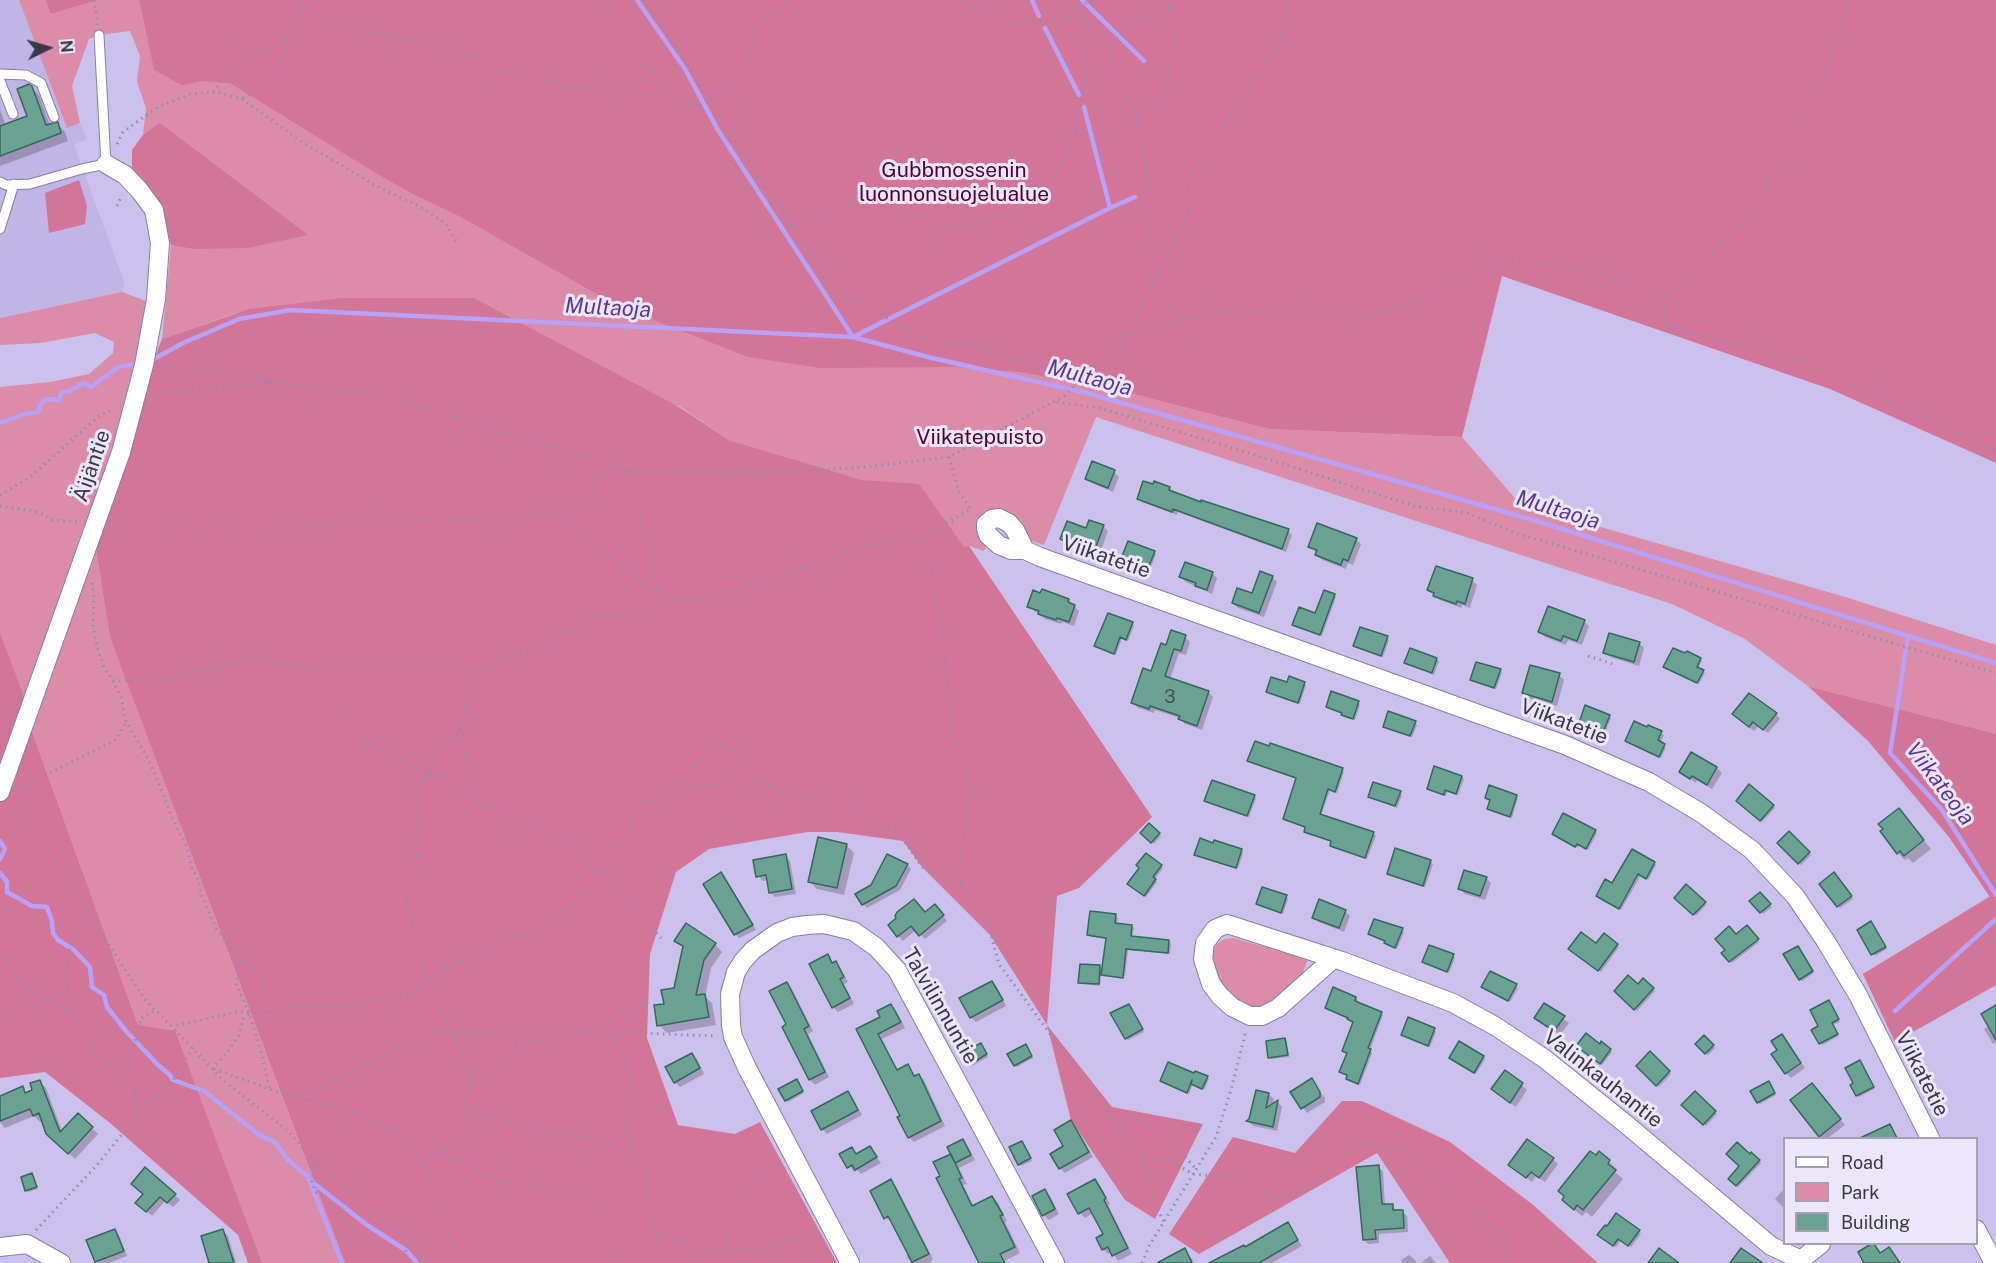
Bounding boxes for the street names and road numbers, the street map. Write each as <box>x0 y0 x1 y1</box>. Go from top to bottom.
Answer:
street label: Äijäntie <box>68 427 116 505</box>
street label: Viikatetie <box>1058 530 1154 584</box>
street label: Viikatetie <box>1517 694 1611 750</box>
street label: Talvilinnuntie <box>897 944 983 1068</box>
street label: Valinkauhantie <box>1538 1025 1668 1133</box>
street label: Viikatetie <box>1890 1027 1954 1121</box>

